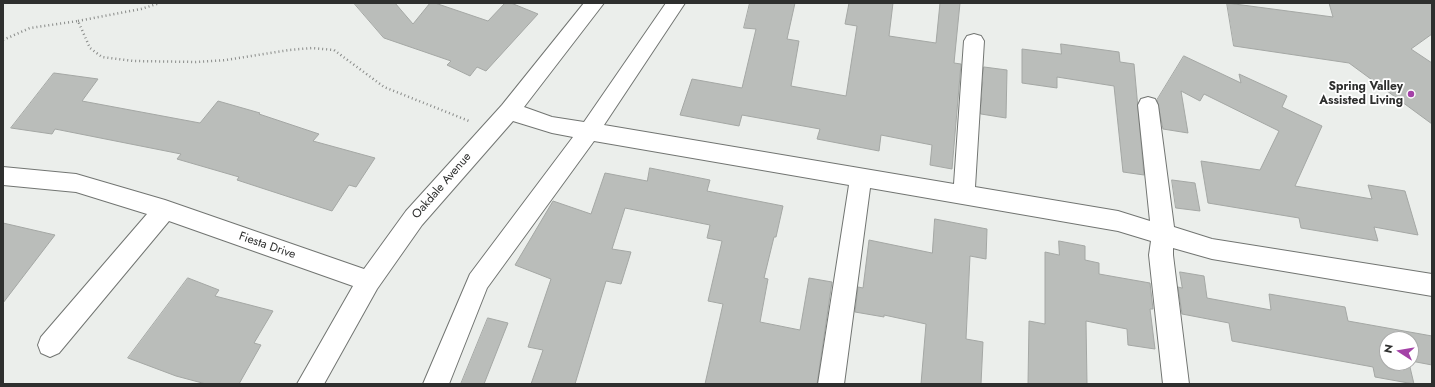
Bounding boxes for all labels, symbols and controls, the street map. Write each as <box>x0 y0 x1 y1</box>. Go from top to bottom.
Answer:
place label: Spring Valley Assisted Living <box>1319 80 1403 108</box>
marker: Spring Valley Assisted Living <box>1406 89 1416 99</box>
street label: Oakdale Avenue <box>409 150 475 222</box>
street label: Fiesta Drive <box>237 230 297 262</box>
north arrow <box>1379 331 1419 371</box>
text: N <box>1380 343 1397 355</box>

